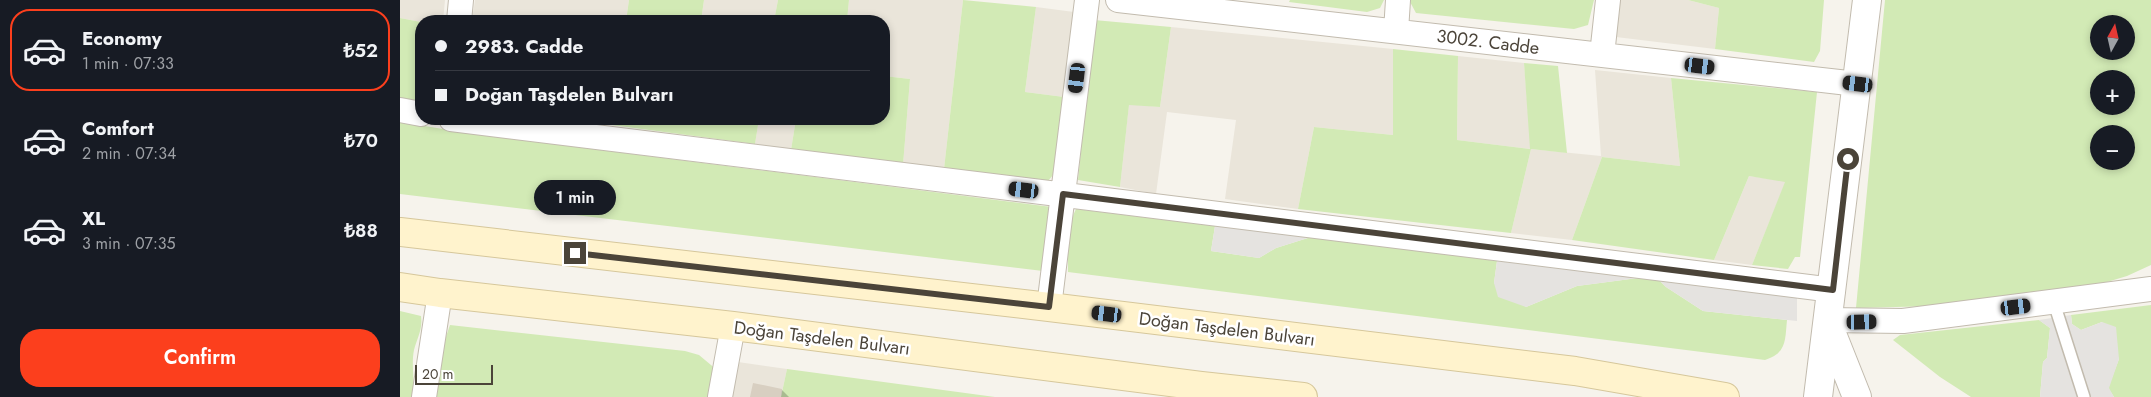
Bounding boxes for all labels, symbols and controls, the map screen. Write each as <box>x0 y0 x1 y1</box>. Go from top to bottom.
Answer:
north arrow <box>2090 15 2135 60</box>
map controls <box>2090 15 2135 170</box>
street label: 3002. Cadde <box>1435 23 1541 61</box>
text: Economy <box>82 25 162 52</box>
icon: car <box>22 28 67 73</box>
text: 2983. Cadde <box>465 33 583 60</box>
text: ₺52 <box>343 37 378 64</box>
text: 1 min · 07:33 <box>82 52 174 75</box>
car <box>1684 57 1715 75</box>
car <box>1067 62 1086 94</box>
button: + <box>2090 70 2135 115</box>
car <box>1842 75 1873 93</box>
text: Doğan Taşdelen Bulvarı <box>465 81 674 108</box>
text: Comfort <box>82 115 154 142</box>
icon: car <box>22 118 67 163</box>
button: − <box>2090 125 2135 170</box>
text: ₺70 <box>344 127 378 154</box>
text: 2 min · 07:34 <box>82 142 176 165</box>
route start <box>1837 148 1859 170</box>
callout: 1 min <box>534 180 616 216</box>
car <box>1008 181 1039 199</box>
text: 1 min <box>556 186 594 209</box>
text: XL <box>82 205 105 232</box>
icon: car <box>22 208 67 253</box>
text: ₺88 <box>344 217 378 244</box>
text: 3 min · 07:35 <box>82 232 176 255</box>
route end <box>564 242 586 264</box>
car <box>2000 298 2031 316</box>
car <box>1091 305 1122 323</box>
street label: Doğan Taşdelen Bulvarı <box>1137 305 1317 353</box>
street label: Doğan Taşdelen Bulvarı <box>732 314 912 362</box>
car <box>1846 314 1877 330</box>
button: Confirm <box>20 329 380 387</box>
scale bar <box>415 362 492 385</box>
text: 20 m <box>422 364 454 384</box>

